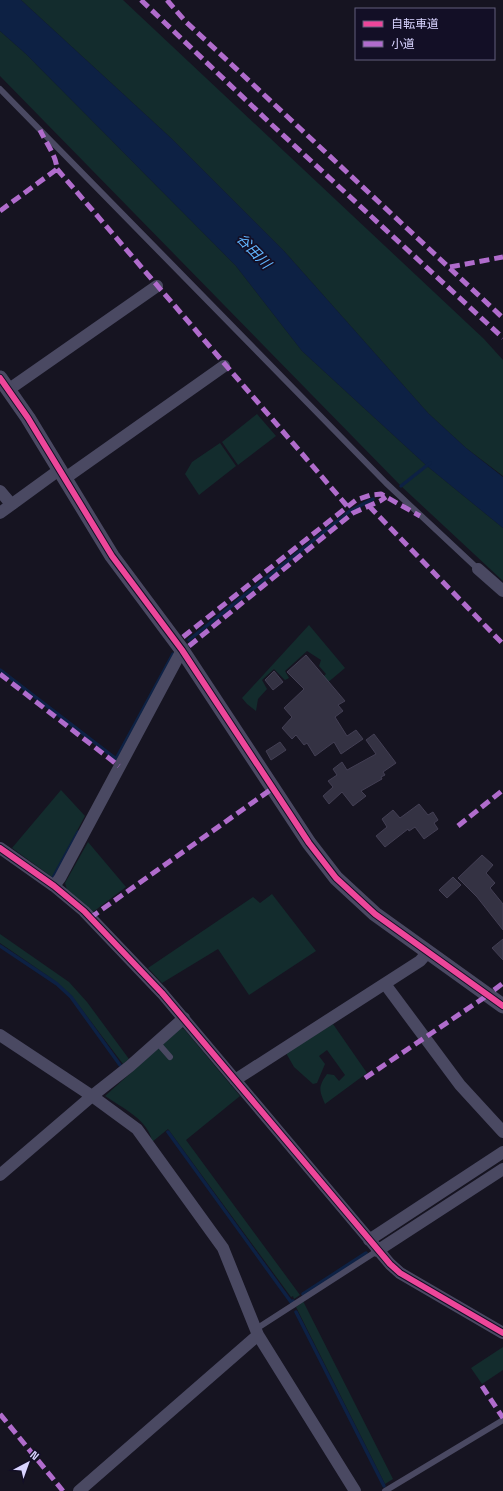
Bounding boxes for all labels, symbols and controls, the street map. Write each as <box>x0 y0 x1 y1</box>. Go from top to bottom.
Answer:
legend <box>355 8 495 60</box>
text: 自転車道 <box>391 16 439 32</box>
text: 小道 <box>391 36 415 52</box>
water label: 谷田川 <box>233 230 276 274</box>
north arrow <box>8 1443 48 1483</box>
text: N <box>27 1448 42 1463</box>

